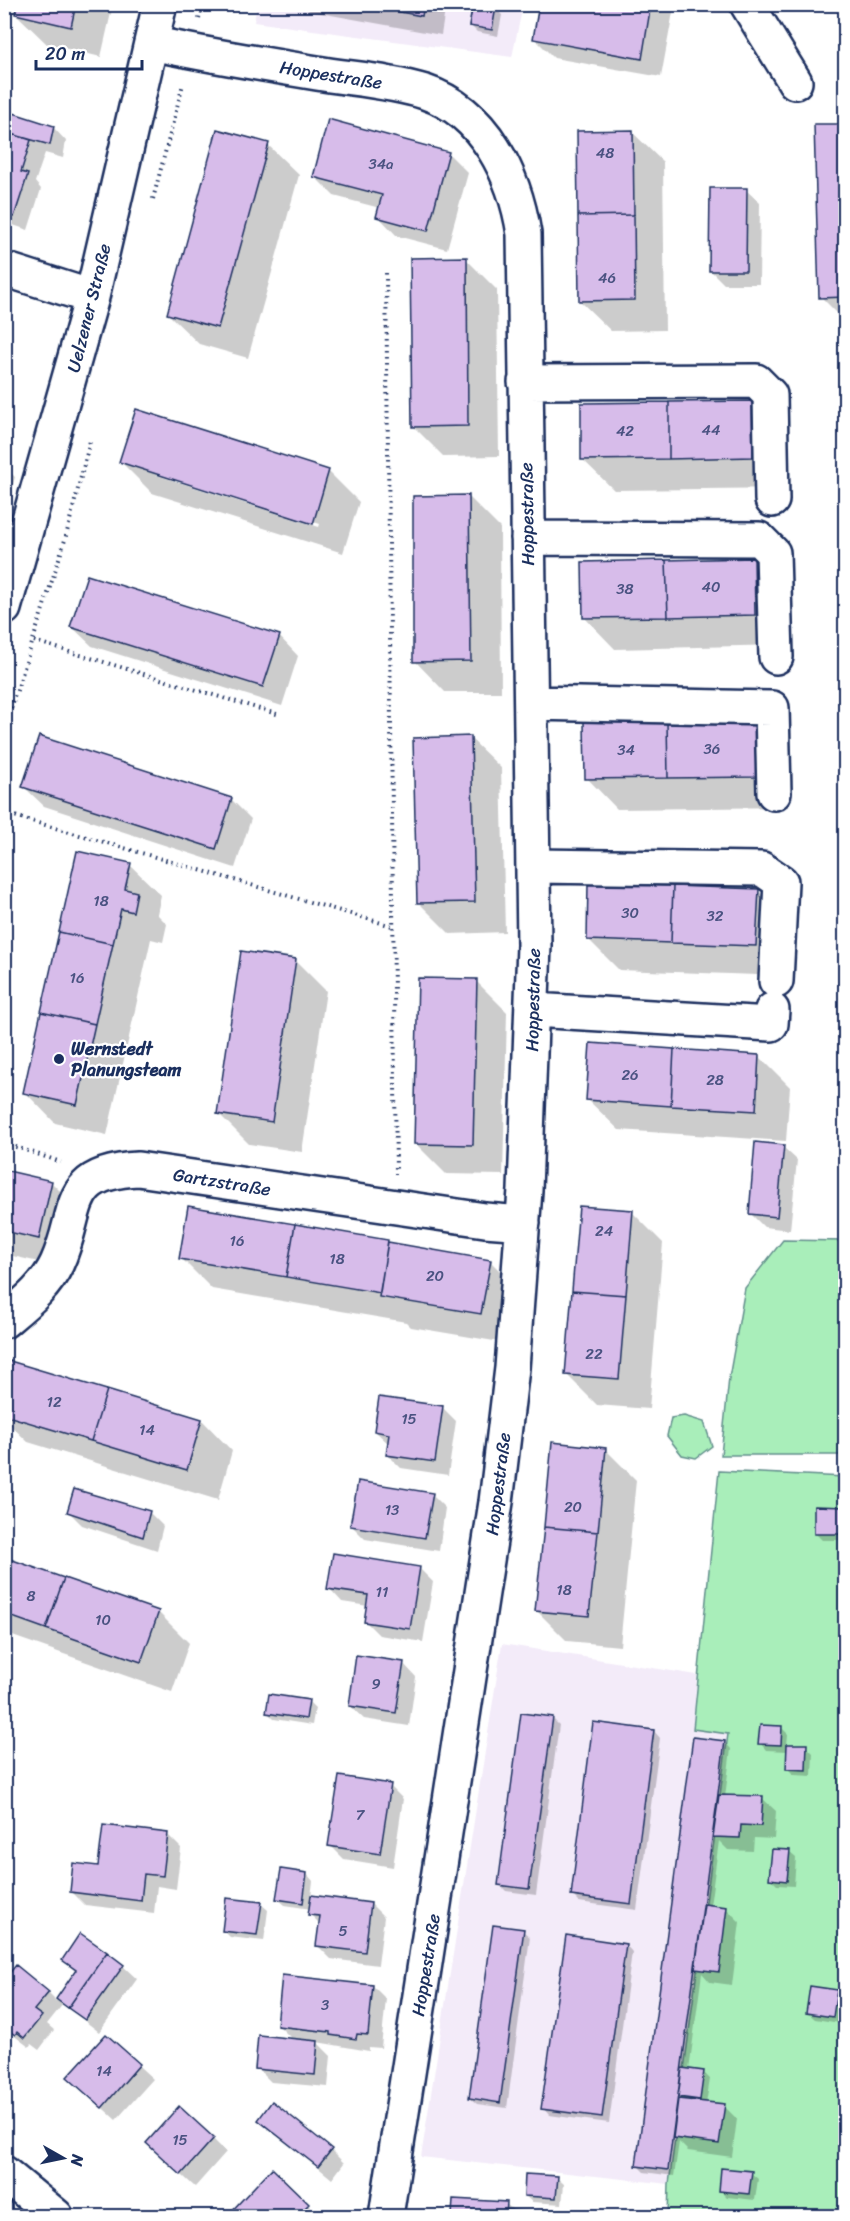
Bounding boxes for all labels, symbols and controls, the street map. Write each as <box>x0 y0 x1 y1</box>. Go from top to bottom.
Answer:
scale bar <box>36 33 142 71</box>
text: 20 m <box>45 38 85 70</box>
street label: Hoppestraße <box>277 51 385 99</box>
house number: 48 <box>596 140 614 166</box>
house number: 34a <box>368 151 394 177</box>
street label: Uelzener Straße <box>58 240 120 376</box>
house number: 46 <box>598 265 616 291</box>
house number: 44 <box>702 417 720 443</box>
house number: 42 <box>616 418 634 444</box>
street label: Hoppestraße <box>510 462 544 566</box>
house number: 40 <box>702 574 720 600</box>
house number: 38 <box>616 576 634 602</box>
house number: 36 <box>704 736 720 762</box>
house number: 34 <box>617 737 635 763</box>
house number: 18 <box>93 888 109 914</box>
house number: 30 <box>621 900 639 926</box>
house number: 32 <box>707 903 724 929</box>
street label: Hoppestraße <box>516 948 550 1052</box>
house number: 16 <box>70 965 84 991</box>
place label: Wernstedt Planungsteam <box>71 1033 182 1086</box>
marker: Wernstedt Planungsteam <box>52 1052 66 1066</box>
house number: 26 <box>621 1062 639 1088</box>
house number: 28 <box>706 1067 724 1093</box>
street label: Gartzstraße <box>171 1159 273 1205</box>
house number: 24 <box>595 1218 613 1244</box>
house number: 16 <box>230 1228 244 1254</box>
house number: 18 <box>329 1246 345 1272</box>
house number: 20 <box>426 1263 444 1289</box>
house number: 22 <box>585 1341 603 1367</box>
house number: 12 <box>46 1389 62 1415</box>
house number: 15 <box>401 1406 417 1432</box>
house number: 14 <box>139 1417 155 1443</box>
street label: Hoppestraße <box>476 1431 520 1537</box>
house number: 20 <box>564 1494 582 1520</box>
house number: 13 <box>385 1497 399 1523</box>
house number: 18 <box>556 1577 572 1603</box>
house number: 11 <box>376 1579 388 1605</box>
house number: 8 <box>26 1583 36 1609</box>
house number: 10 <box>95 1607 111 1633</box>
house number: 9 <box>371 1671 381 1697</box>
house number: 7 <box>356 1802 366 1828</box>
street label: Hoppestraße <box>402 1911 450 2019</box>
house number: 5 <box>338 1918 348 1944</box>
house number: 3 <box>321 1992 329 2018</box>
house number: 14 <box>96 2058 112 2084</box>
house number: 15 <box>172 2127 188 2153</box>
north arrow <box>33 2128 93 2188</box>
text: N <box>62 2152 93 2169</box>

